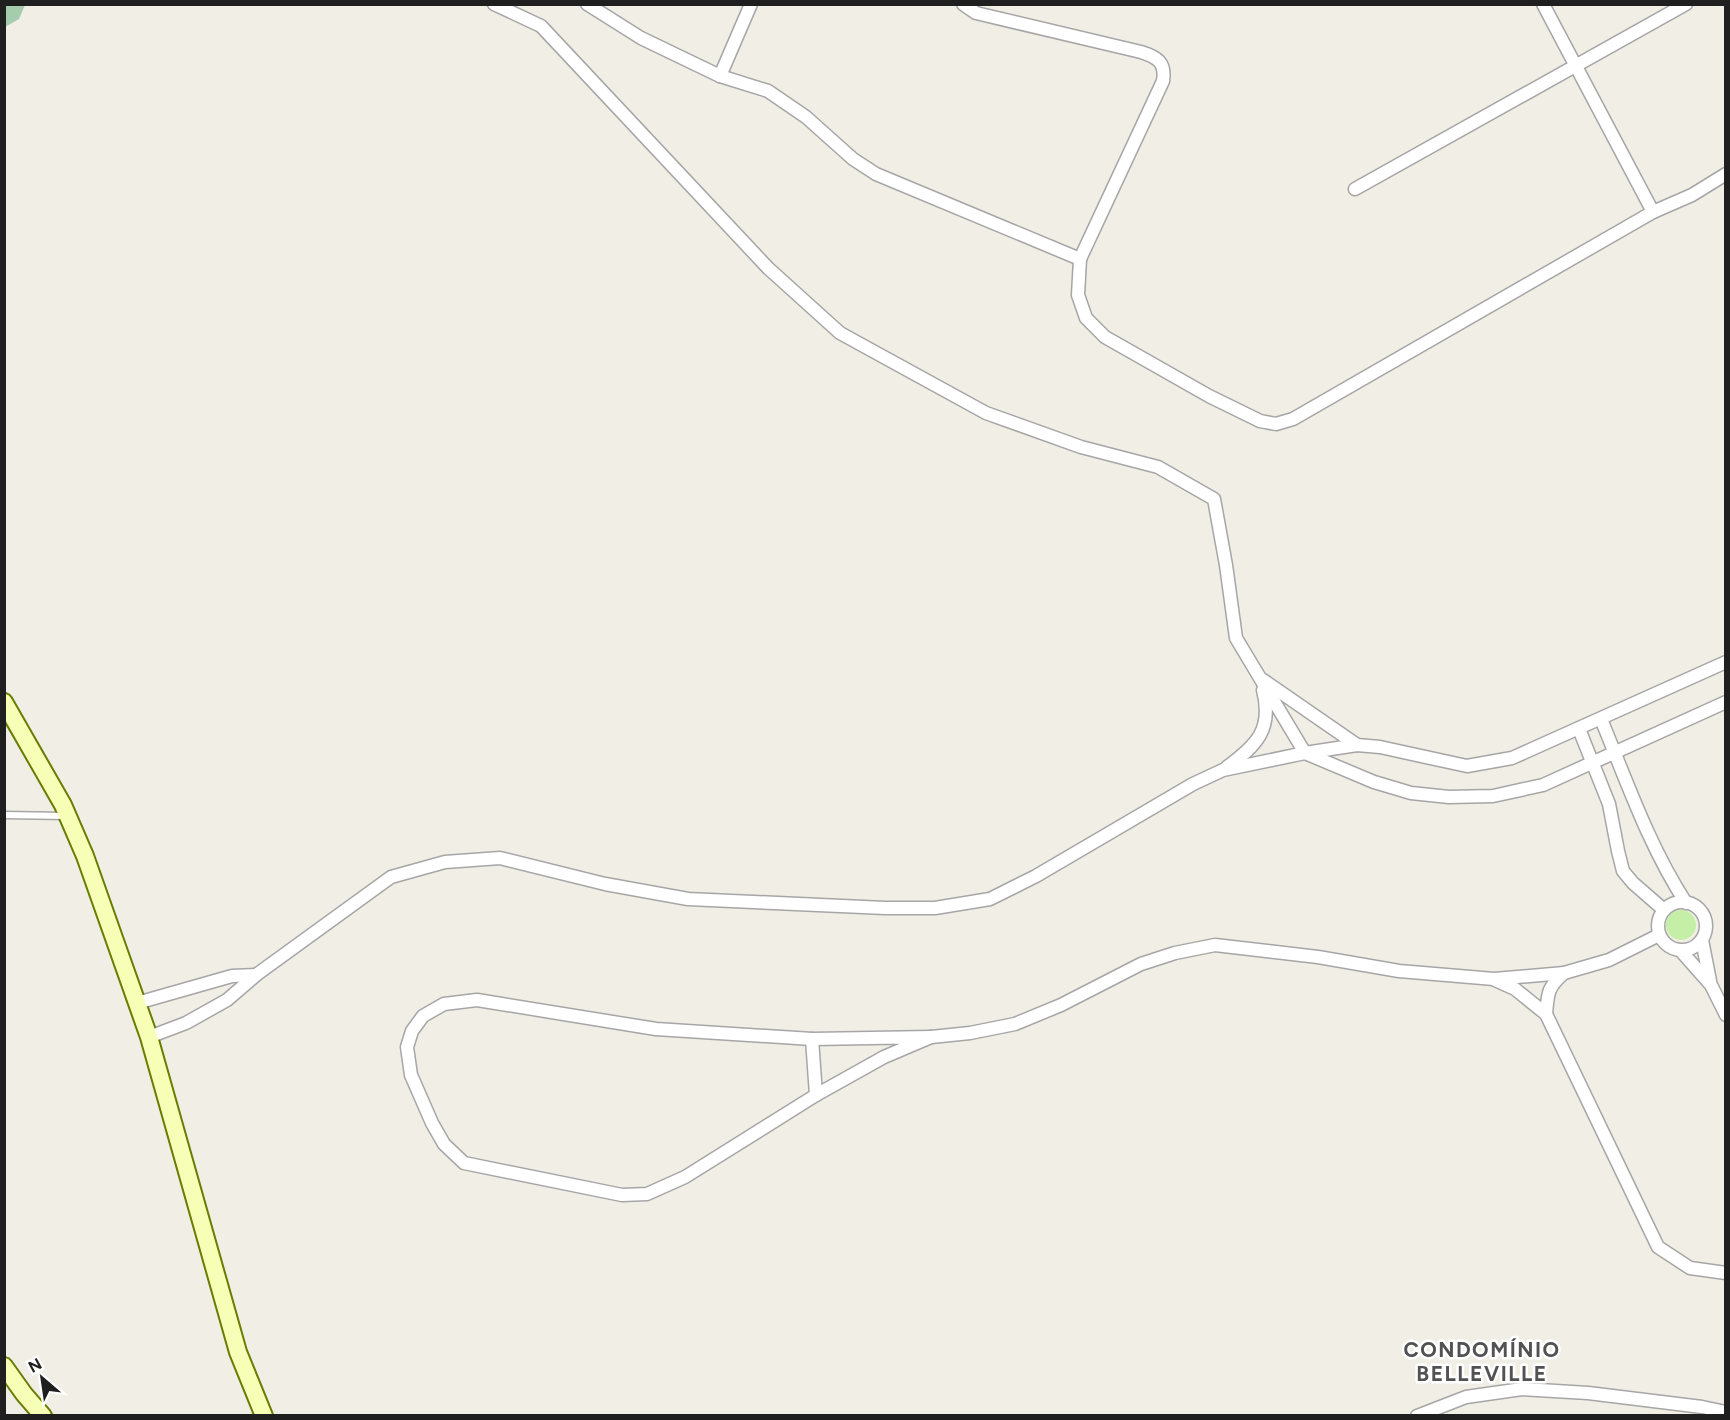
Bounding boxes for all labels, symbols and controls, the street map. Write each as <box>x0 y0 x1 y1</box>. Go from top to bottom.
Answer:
district label: CONDOMÍNIO BELLEVILLE <box>1403 1337 1561 1386</box>
north arrow <box>12 1348 72 1408</box>
text: N <box>25 1354 45 1377</box>

